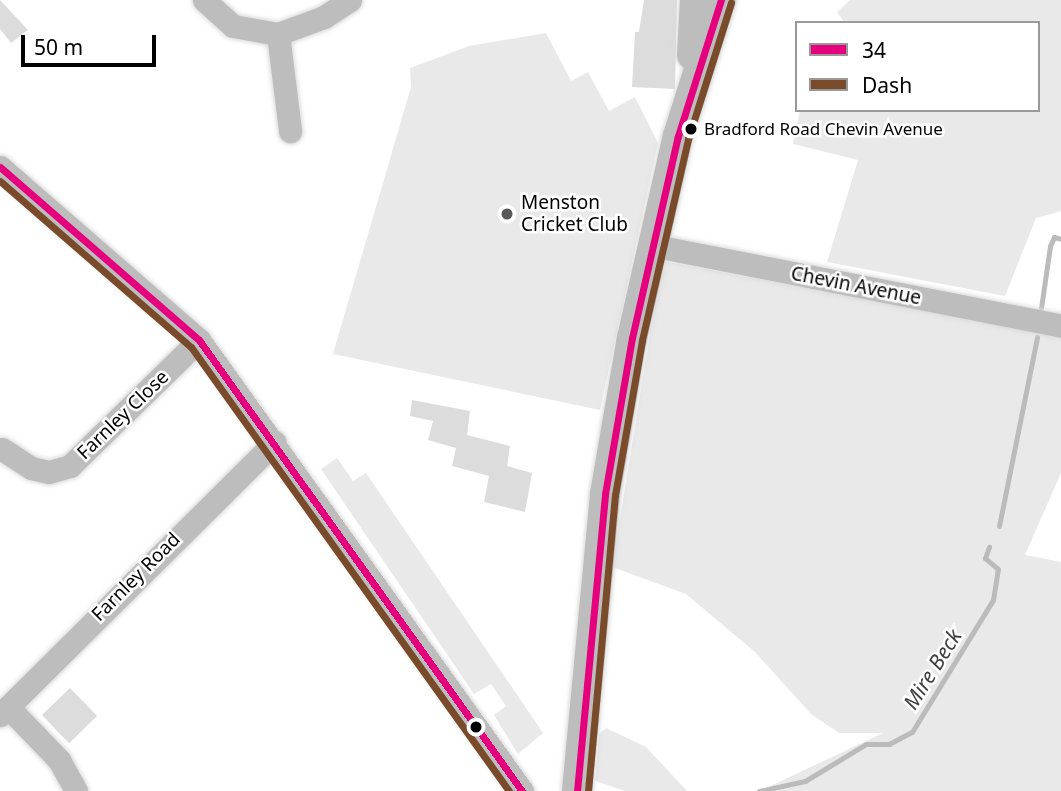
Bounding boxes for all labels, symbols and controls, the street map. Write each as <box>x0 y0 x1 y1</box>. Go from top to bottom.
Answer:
scale bar <box>24 21 159 65</box>
legend <box>795 21 1040 112</box>
text: 50 m <box>34 33 83 61</box>
text: 34 <box>862 36 886 64</box>
text: Dash <box>862 71 912 99</box>
place label: Bradford Road Chevin Avenue <box>704 119 943 139</box>
marker: Bradford Road Chevin Avenue <box>684 122 698 136</box>
place label: Menston Cricket Club <box>521 192 628 236</box>
marker: Menston Cricket Club <box>499 206 515 222</box>
street label: Chevin Avenue <box>789 262 923 310</box>
street label: Farnley Close <box>73 366 173 464</box>
street label: Farnley Road <box>87 528 185 626</box>
water label: Mire Beck <box>897 624 967 714</box>
unlabelled marker <box>469 720 483 734</box>

